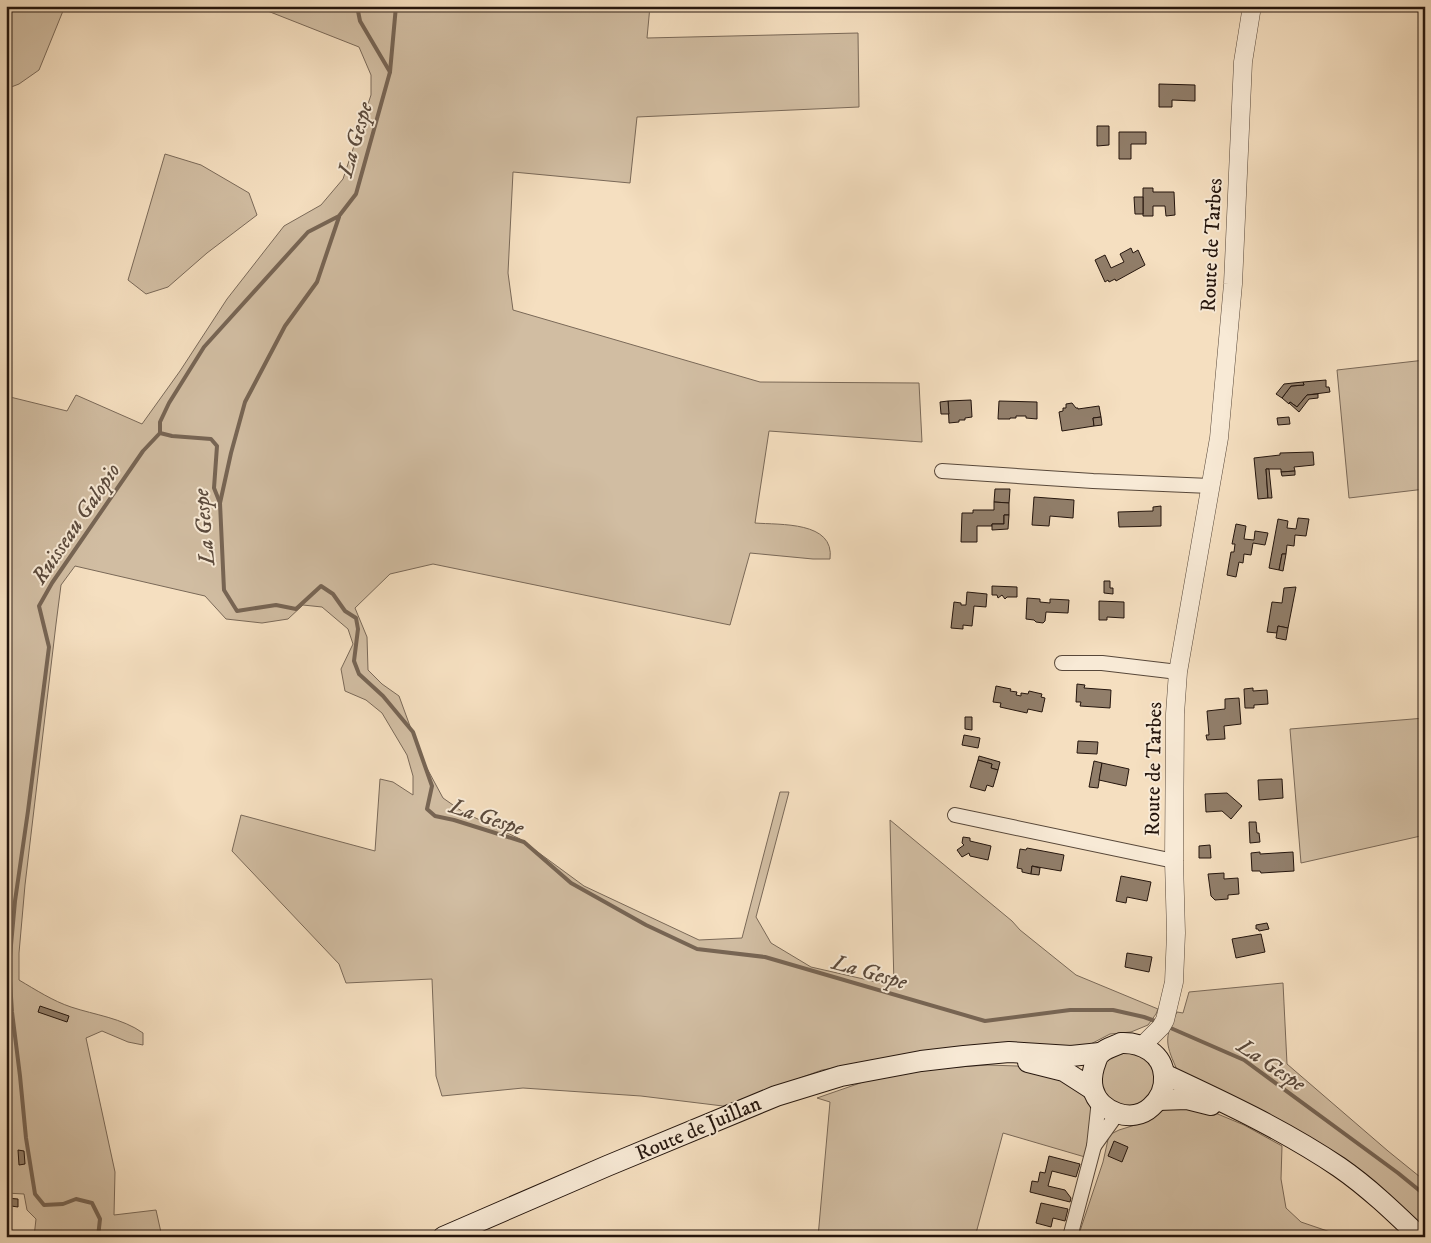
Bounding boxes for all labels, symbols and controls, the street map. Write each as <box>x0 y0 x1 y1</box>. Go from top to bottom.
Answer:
water label: La Gespe <box>331 98 379 182</box>
street label: Route de Tarbes <box>1196 177 1228 313</box>
water label: Ruisseau Galopio <box>25 458 127 590</box>
water label: La Gespe <box>188 487 221 568</box>
street label: Route de Tarbes <box>1140 702 1168 836</box>
water label: La Gespe <box>444 792 528 842</box>
water label: La Gespe <box>827 948 911 996</box>
water label: La Gespe <box>1230 1032 1311 1098</box>
street label: Route de Juillan <box>632 1091 765 1167</box>

